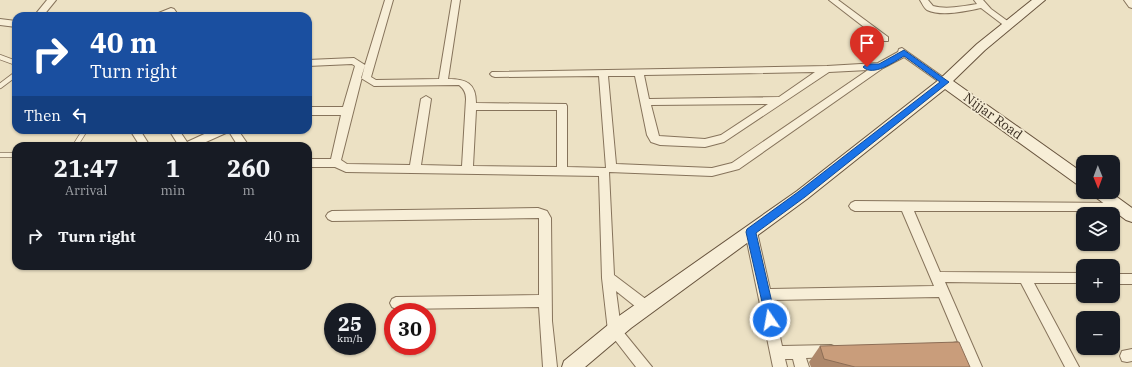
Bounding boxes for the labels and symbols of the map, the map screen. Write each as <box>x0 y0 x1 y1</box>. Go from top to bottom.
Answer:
pin <box>850 26 884 67</box>
street label: Nijjar Road <box>960 89 1026 143</box>
north arrow <box>1076 155 1120 199</box>
position arrow <box>749 299 791 341</box>
speed limit sign: 30 <box>384 303 436 355</box>

